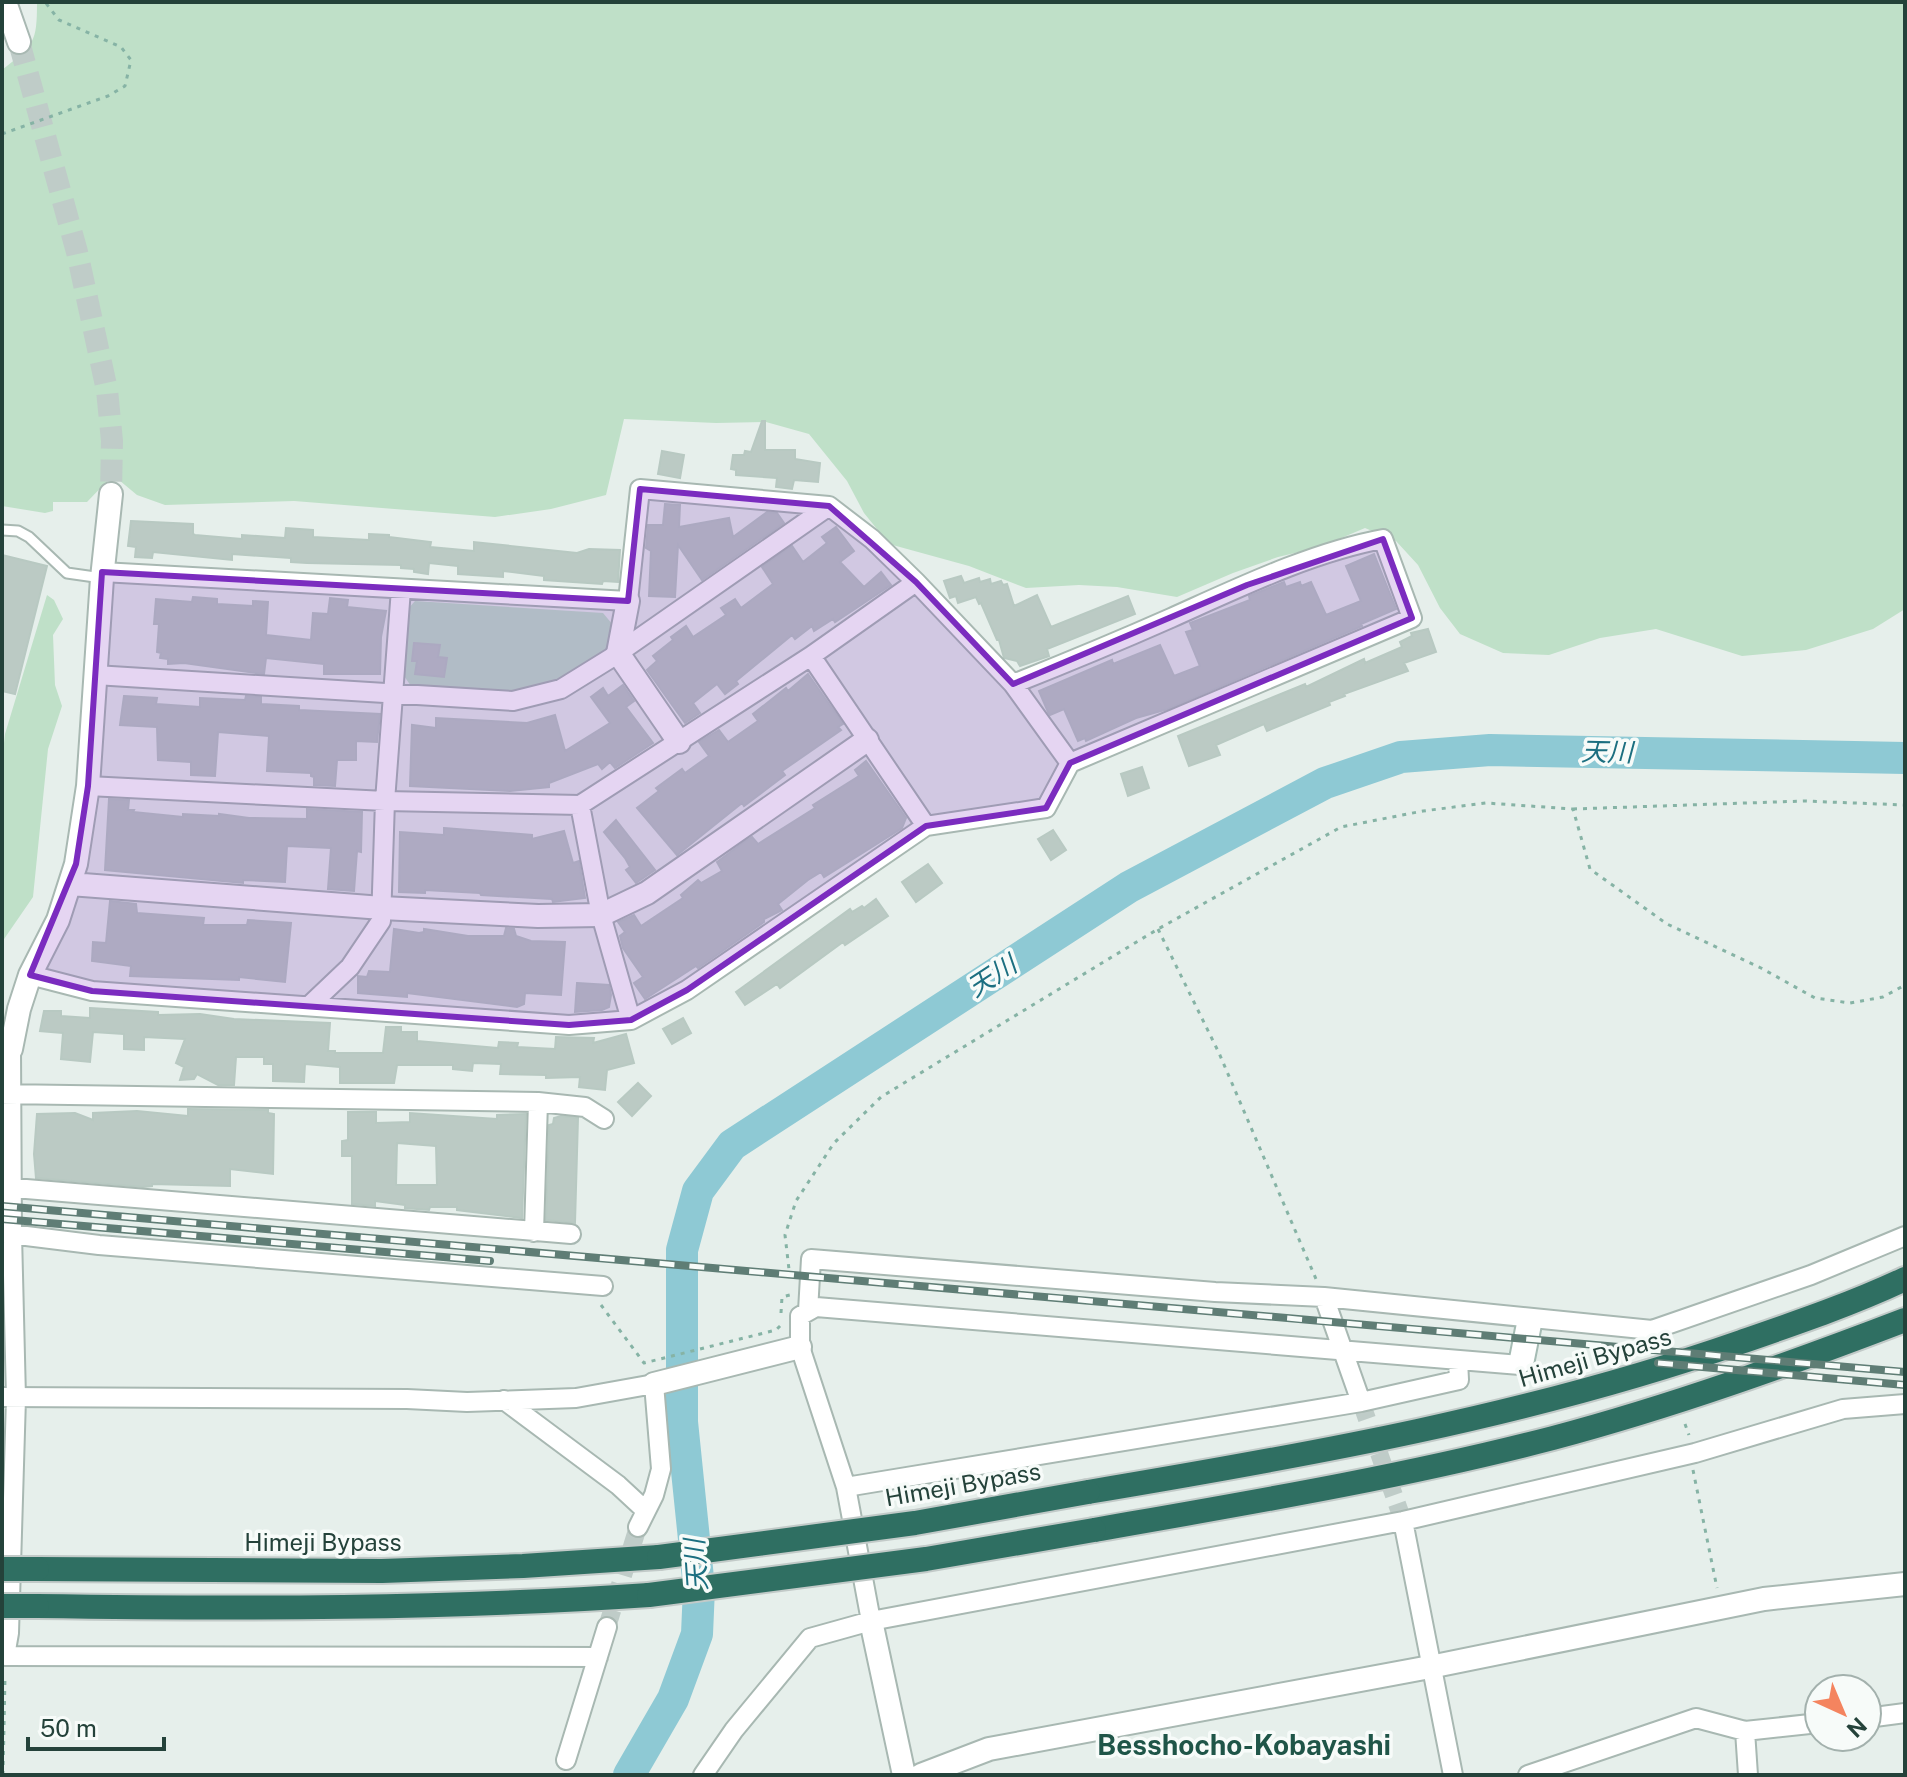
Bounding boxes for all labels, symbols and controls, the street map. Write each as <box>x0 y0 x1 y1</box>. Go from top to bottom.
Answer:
water label: 天川 <box>1581 736 1636 768</box>
water label: 天川 <box>961 947 1024 1003</box>
street label: Himeji Bypass <box>1515 1322 1674 1392</box>
street label: Himeji Bypass <box>883 1457 1043 1511</box>
street label: Himeji Bypass <box>244 1528 402 1556</box>
water label: 天川 <box>678 1535 713 1592</box>
north arrow <box>1803 1673 1883 1753</box>
scale bar <box>28 1701 164 1751</box>
text: N <box>1842 1712 1872 1743</box>
text: 50 m <box>40 1714 97 1742</box>
district label: Besshocho-Kobayashi <box>1097 1728 1391 1761</box>

